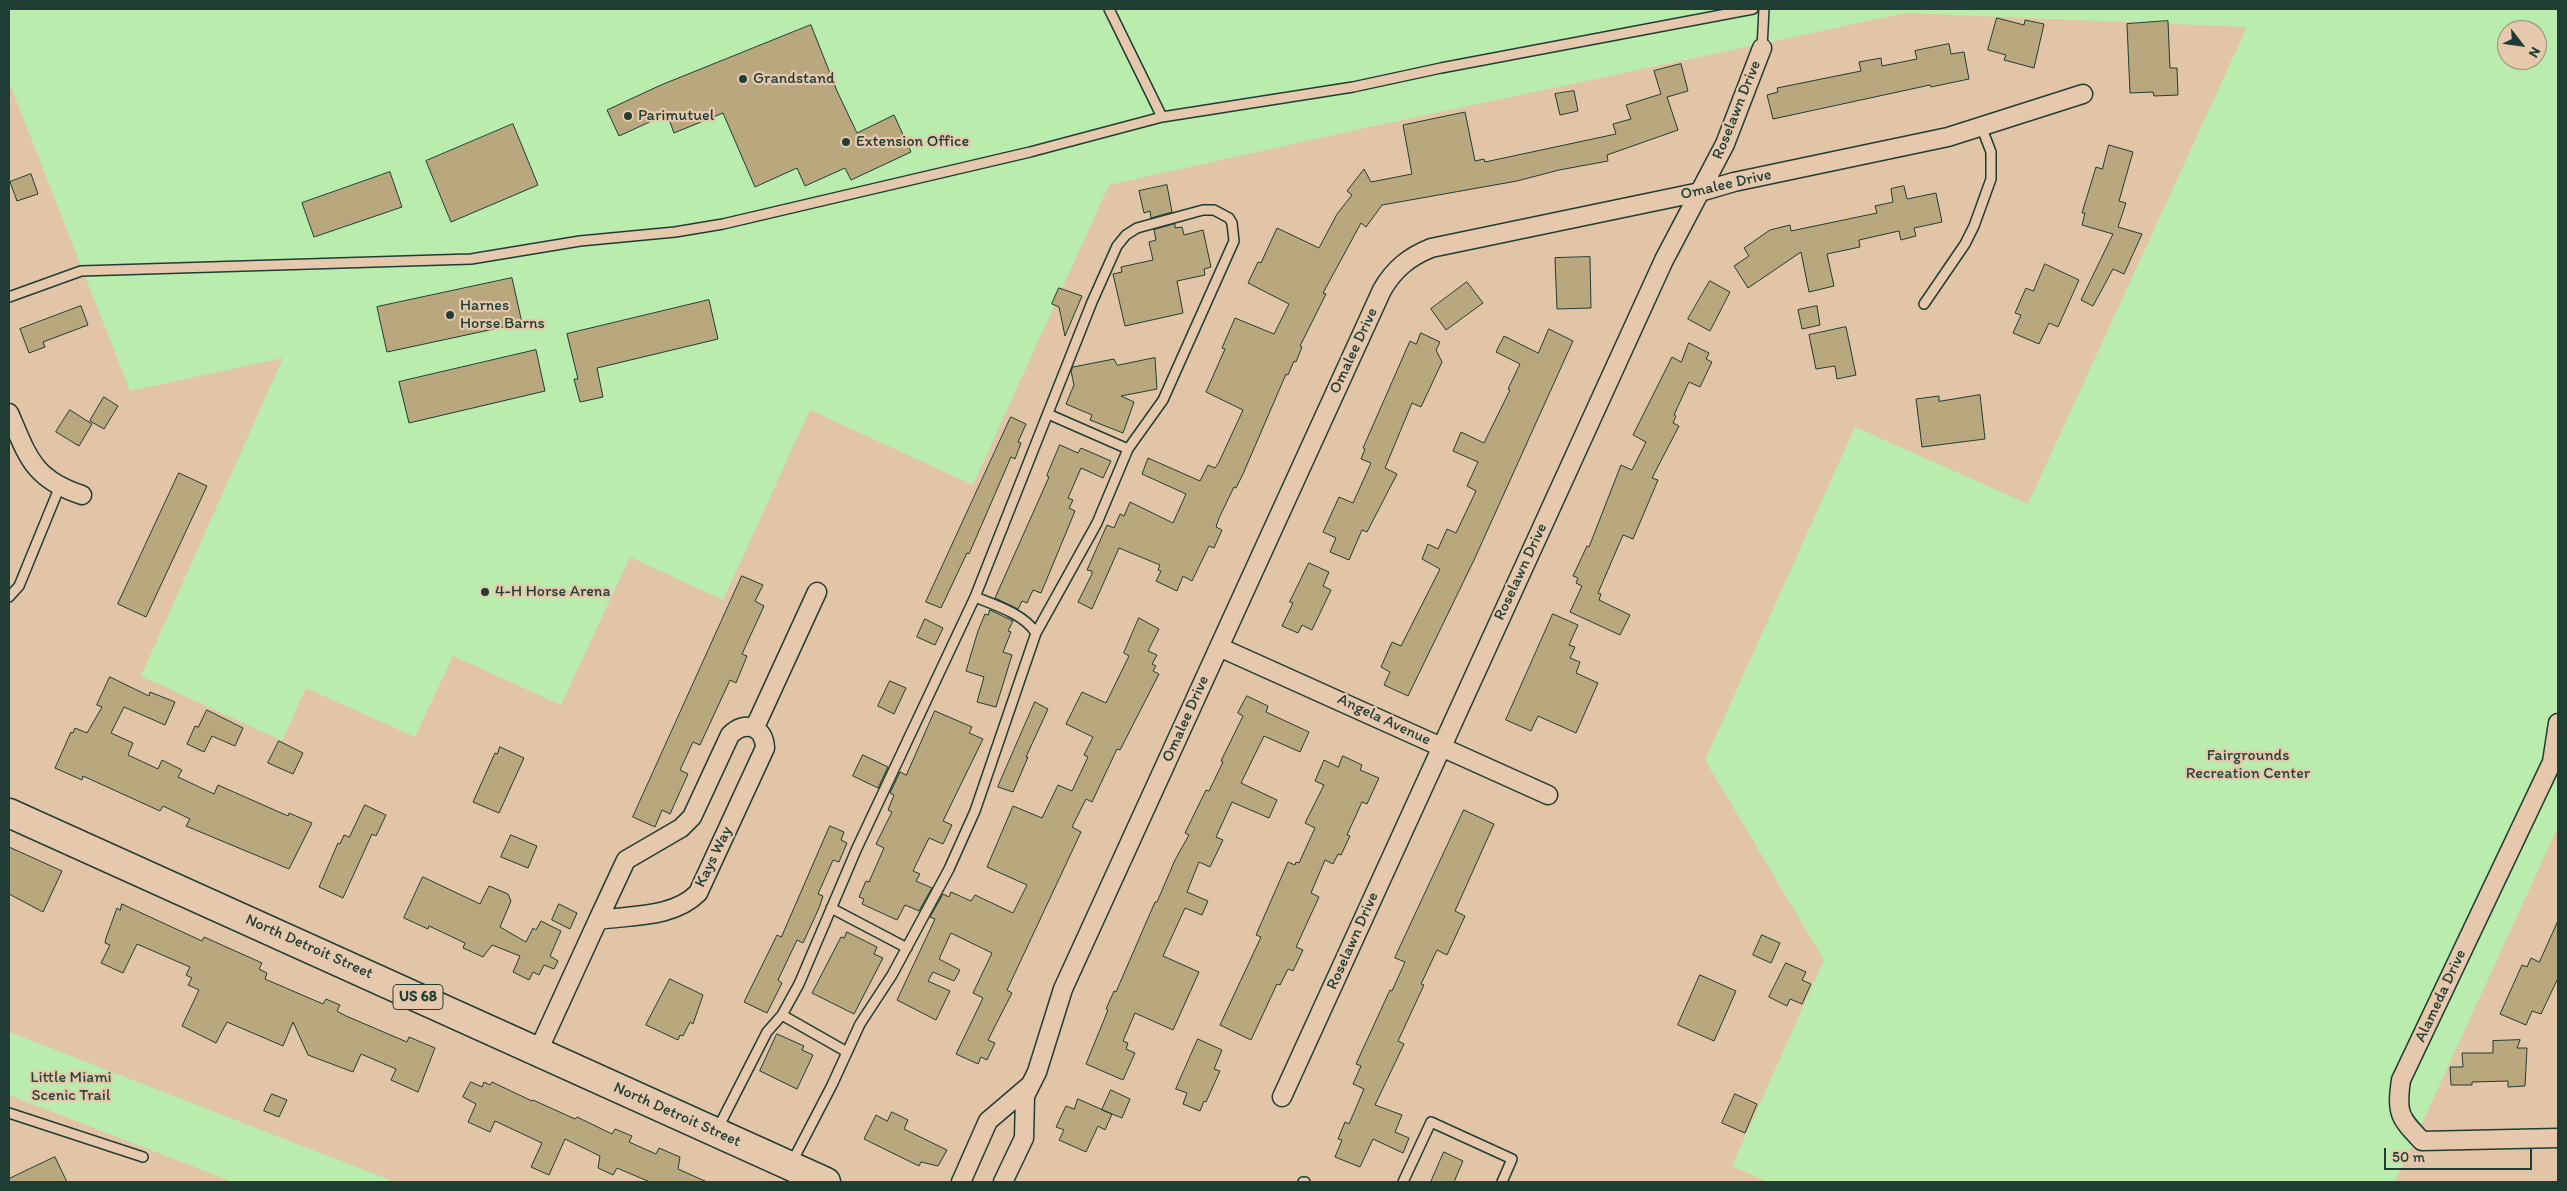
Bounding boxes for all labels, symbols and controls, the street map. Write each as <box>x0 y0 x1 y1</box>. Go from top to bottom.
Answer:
north arrow <box>2497 20 2547 70</box>
text: N <box>2525 44 2544 61</box>
street label: Roselawn Drive <box>1708 58 1766 162</box>
place label: Grandstand <box>753 69 835 89</box>
marker: Grandstand <box>737 73 749 85</box>
place label: Parimutuel <box>638 106 714 126</box>
marker: Parimutuel <box>622 110 634 122</box>
place label: Extension Office <box>856 132 969 152</box>
marker: Extension Office <box>840 136 852 148</box>
street label: Omalee Drive <box>1679 165 1773 205</box>
place label: Harnes Horse Barns <box>460 296 545 334</box>
street label: Omalee Drive <box>1326 305 1382 397</box>
marker: Harnes Horse Barns <box>444 309 456 321</box>
street label: Roselawn Drive <box>1490 520 1552 624</box>
place label: 4-H Horse Arena <box>495 582 610 602</box>
marker: 4-H Horse Arena <box>479 586 491 598</box>
street label: Omalee Drive <box>1158 673 1214 765</box>
street label: Angela Avenue <box>1334 690 1434 750</box>
park label: Fairgrounds Recreation Center <box>2186 746 2310 784</box>
street label: Kays Way <box>691 823 737 891</box>
street label: Roselawn Drive <box>1323 889 1383 993</box>
street label: North Detroit Street <box>242 910 376 984</box>
street label: Alameda Drive <box>2411 947 2471 1045</box>
road number: US 68 <box>393 984 443 1010</box>
park label: Little Miami Scenic Trail <box>30 1068 112 1106</box>
street label: North Detroit Street <box>610 1078 744 1152</box>
scale bar <box>2387 1138 2534 1170</box>
text: 50 m <box>2392 1148 2425 1166</box>

